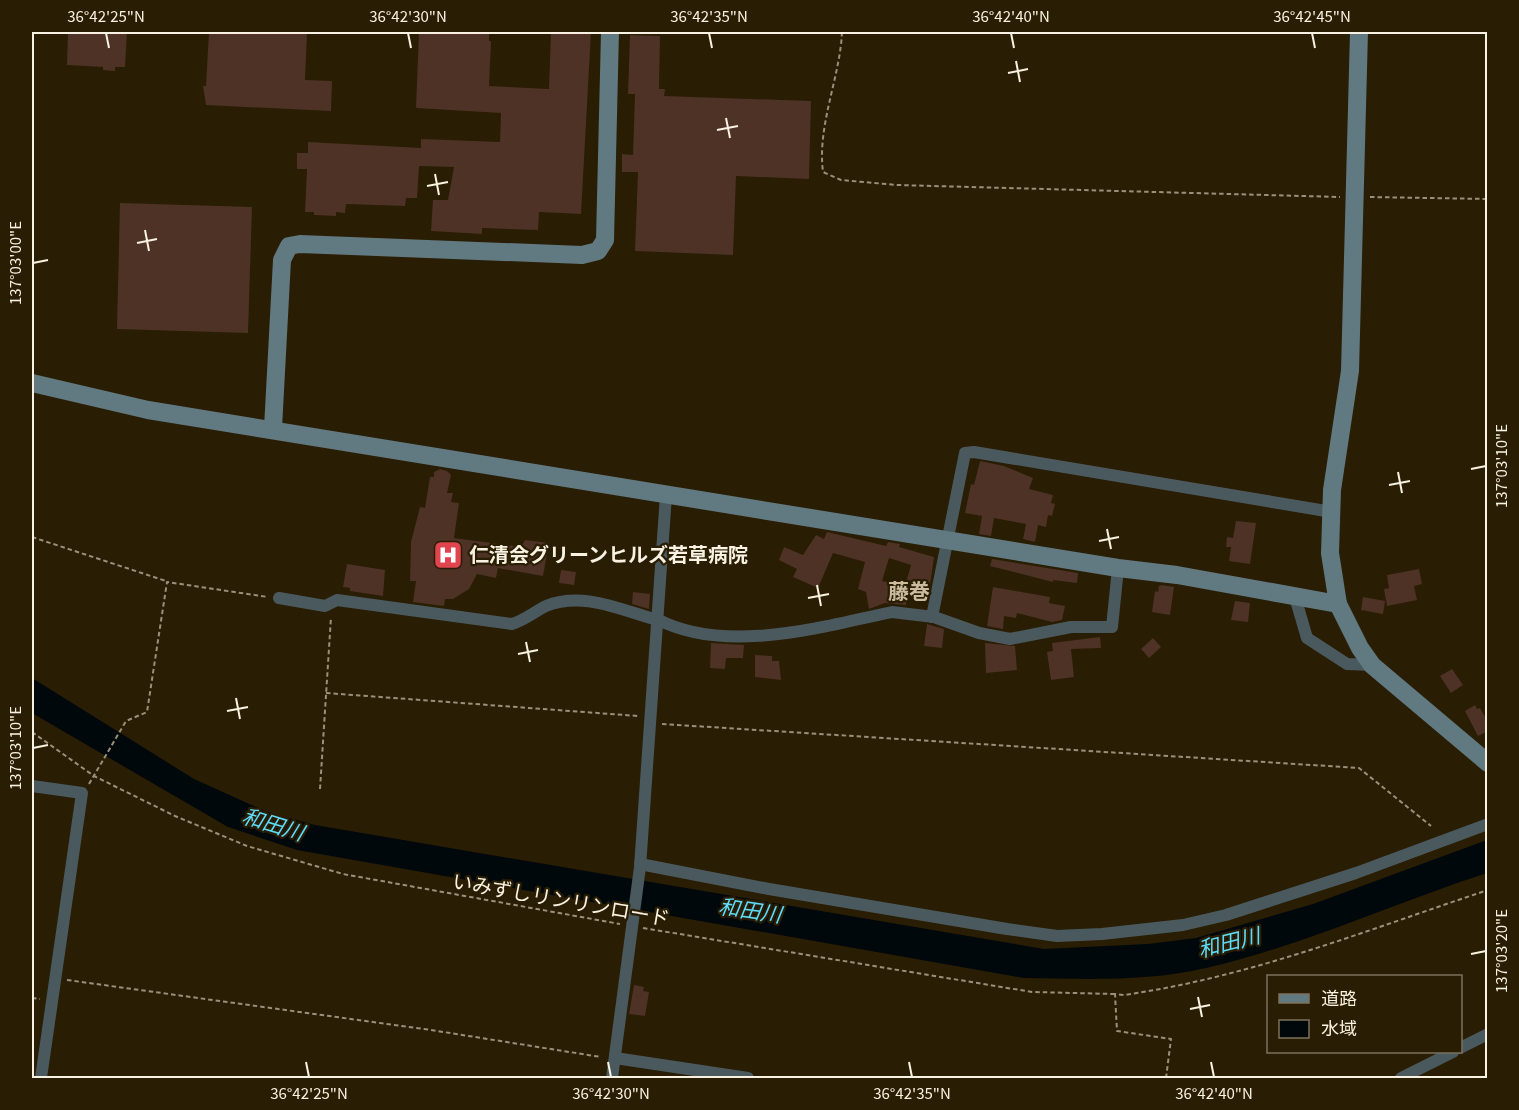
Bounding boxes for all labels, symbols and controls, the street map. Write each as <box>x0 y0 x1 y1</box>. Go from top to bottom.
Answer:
text: 36°42'25"N <box>67 5 145 26</box>
text: 36°42'30"N <box>369 5 447 26</box>
text: 36°42'35"N <box>670 5 748 26</box>
text: 36°42'40"N <box>972 5 1050 26</box>
text: 36°42'45"N <box>1273 5 1351 26</box>
text: 137°03'00"E <box>4 221 25 305</box>
text: 137°03'10"E <box>1490 424 1511 508</box>
hospital icon: 仁清会グリーンヒルズ若草病院 <box>432 539 464 571</box>
place label: 仁清会グリーンヒルズ若草病院 <box>469 539 748 568</box>
district label: 藤巻 <box>888 575 930 605</box>
text: 137°03'10"E <box>4 706 25 790</box>
water label: 和田川 <box>239 800 310 847</box>
street label: いみずしリンリンロード <box>450 865 672 932</box>
water label: 和田川 <box>717 890 786 929</box>
text: 137°03'20"E <box>1490 909 1511 993</box>
water label: 和田川 <box>1194 918 1265 963</box>
legend <box>1267 975 1462 1053</box>
text: 道路 <box>1321 984 1357 1010</box>
text: 水域 <box>1321 1014 1357 1040</box>
text: 36°42'25"N <box>270 1082 348 1103</box>
text: 36°42'30"N <box>572 1082 650 1103</box>
text: 36°42'35"N <box>873 1082 951 1103</box>
text: 36°42'40"N <box>1175 1082 1253 1103</box>

